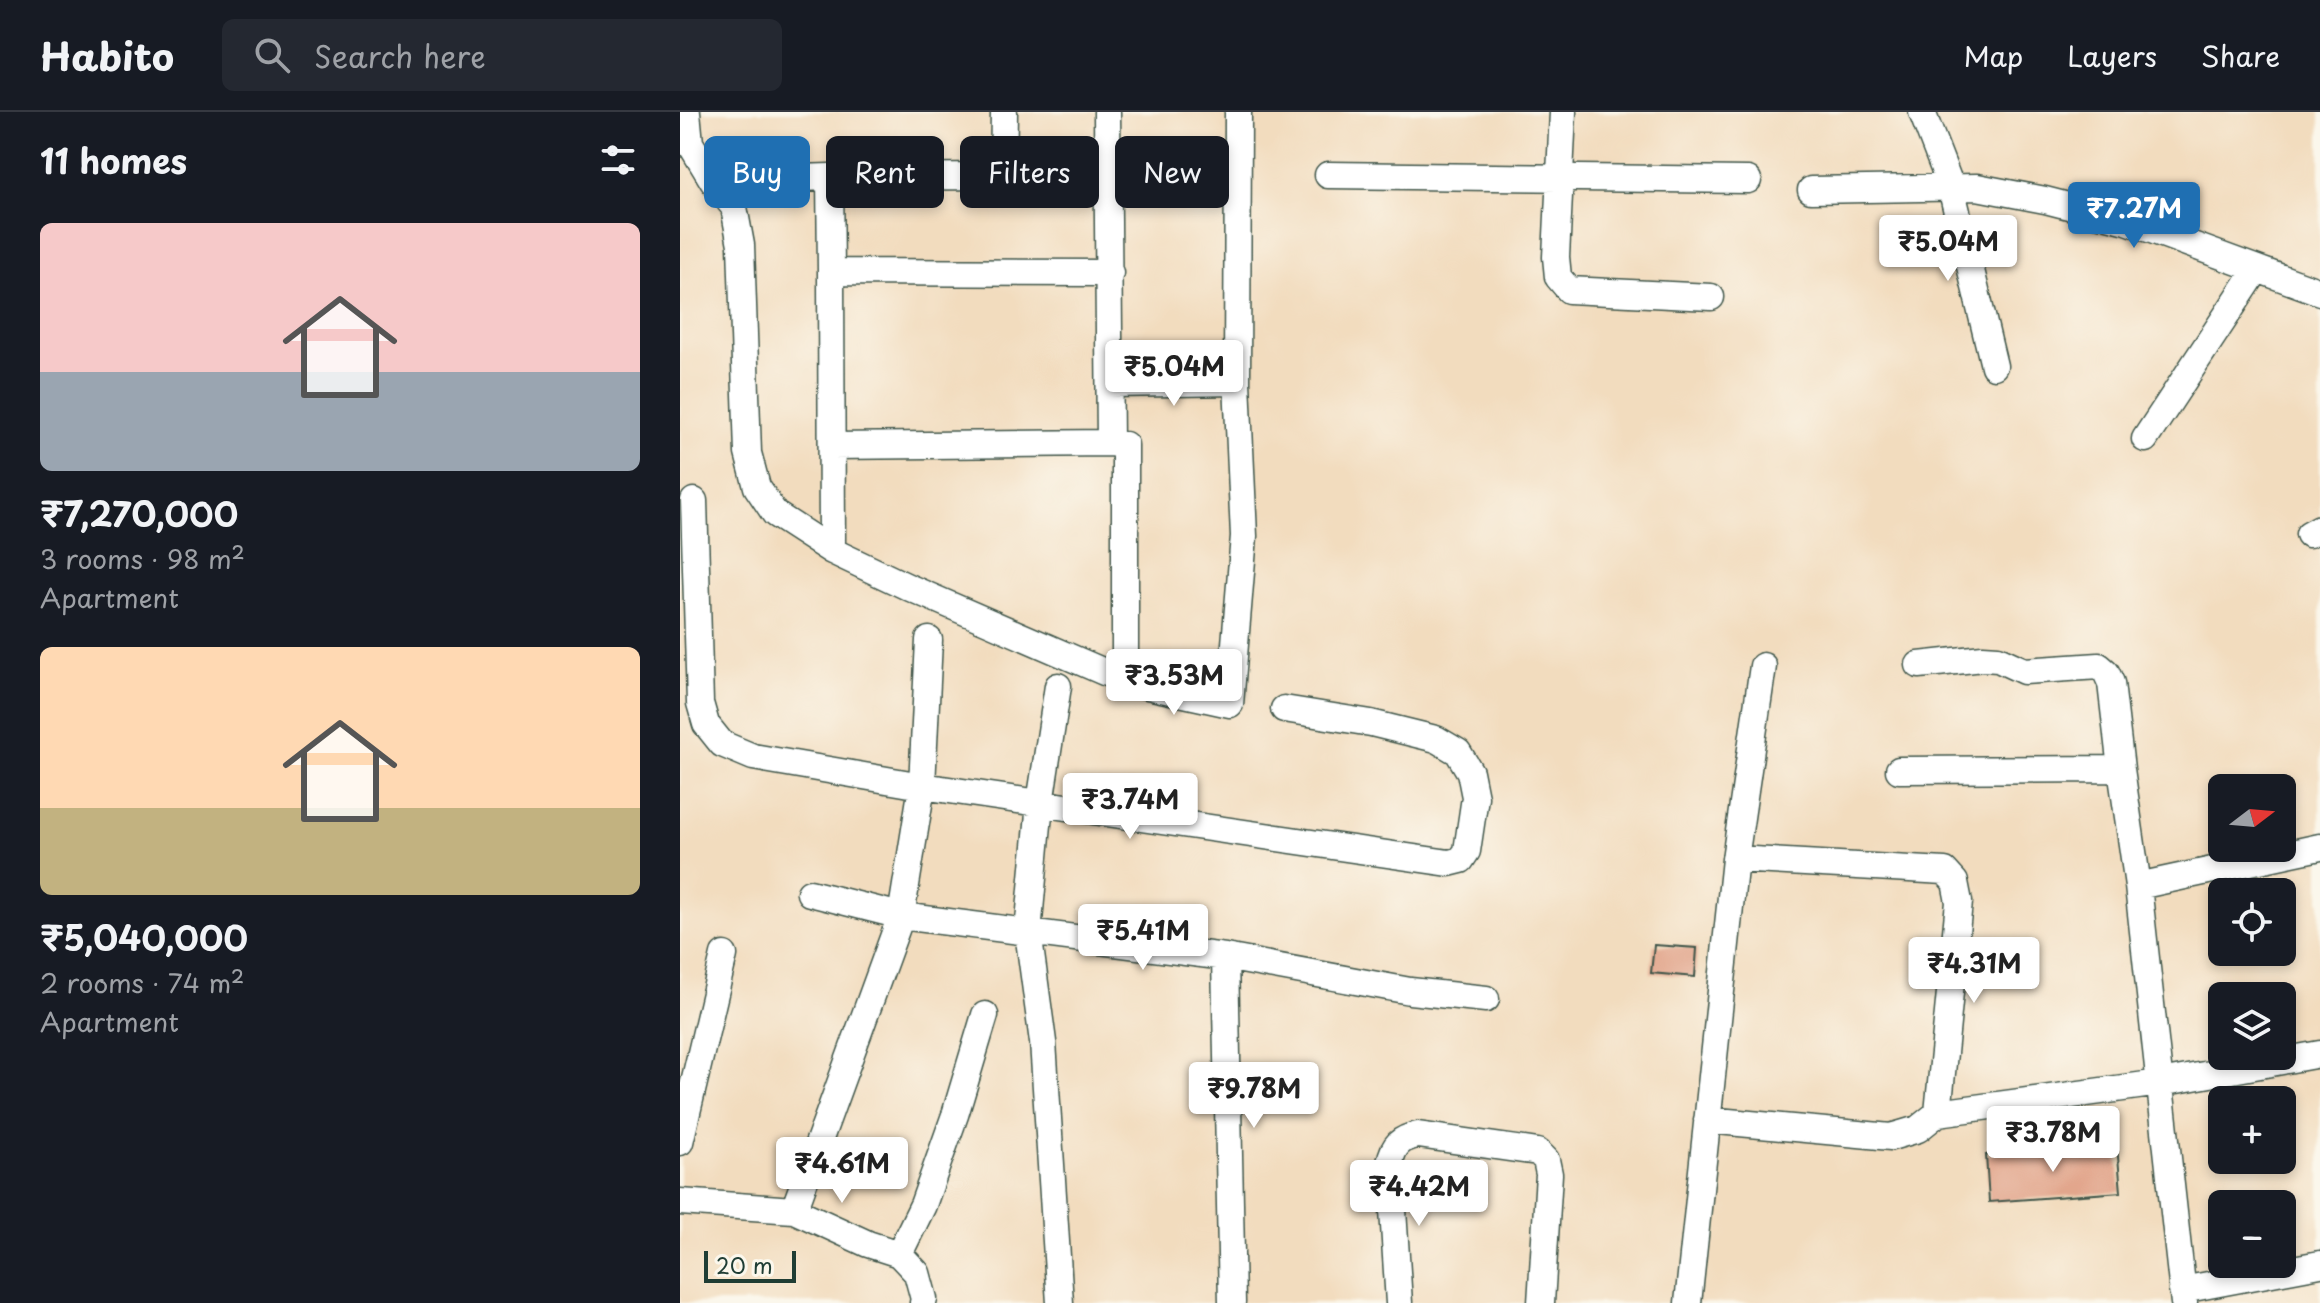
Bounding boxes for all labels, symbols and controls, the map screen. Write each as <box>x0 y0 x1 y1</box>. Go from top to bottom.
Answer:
search box <box>222 19 782 91</box>
text: Habito <box>40 27 174 84</box>
icon: search <box>250 33 294 77</box>
text: Search here <box>314 33 486 78</box>
text: Map <box>1963 34 2023 77</box>
text: Layers <box>2067 34 2157 77</box>
text: Share <box>2201 34 2280 77</box>
text: 11 homes <box>40 134 187 186</box>
chip: Buy <box>704 136 810 208</box>
chip: Rent <box>826 136 944 208</box>
chip: Filters <box>960 136 1099 208</box>
chip: New <box>1115 136 1229 208</box>
icon: filters <box>596 138 640 182</box>
pin: ₹7.27M <box>2069 182 2199 250</box>
text: ₹7.27M <box>2086 188 2182 227</box>
pin: ₹5.04M <box>1883 215 2013 283</box>
text: ₹5.04M <box>1897 221 1999 260</box>
icon: home <box>268 275 412 419</box>
pin: ₹5.04M <box>1109 340 1239 408</box>
text: ₹5.04M <box>1123 346 1225 385</box>
text: ₹7,270,000 <box>40 487 238 539</box>
text: 3 rooms · 98 m² <box>40 539 245 578</box>
text: Apartment <box>40 578 179 617</box>
pin: ₹3.53M <box>1109 649 1239 717</box>
text: ₹3.53M <box>1124 655 1224 694</box>
icon: home <box>268 699 412 843</box>
pin: ₹3.74M <box>1065 773 1195 841</box>
north arrow <box>2208 774 2296 862</box>
map controls <box>2208 774 2296 1278</box>
text: ₹3.74M <box>1081 779 1179 818</box>
button: locate <box>2208 878 2296 966</box>
pin: ₹5.41M <box>1078 904 1208 972</box>
text: ₹5.41M <box>1096 910 1190 949</box>
text: ₹5,040,000 <box>40 911 248 963</box>
pin: ₹4.31M <box>1909 937 2039 1005</box>
text: ₹4.31M <box>1926 943 2022 982</box>
text: 2 rooms · 74 m² <box>40 963 244 1002</box>
button: layers <box>2208 982 2296 1070</box>
text: Apartment <box>40 1002 179 1041</box>
pin: ₹9.78M <box>1189 1062 1319 1130</box>
text: ₹9.78M <box>1207 1068 1301 1107</box>
button: + <box>2208 1086 2296 1174</box>
pin: ₹3.78M <box>1988 1106 2118 1174</box>
text: ₹3.78M <box>2005 1112 2101 1151</box>
pin: ₹4.61M <box>777 1137 907 1205</box>
text: ₹4.61M <box>794 1143 890 1182</box>
pin: ₹4.42M <box>1354 1160 1484 1228</box>
text: ₹4.42M <box>1368 1166 1470 1205</box>
button: − <box>2208 1190 2296 1278</box>
scale bar <box>704 1247 796 1283</box>
text: 20 m <box>716 1248 773 1281</box>

